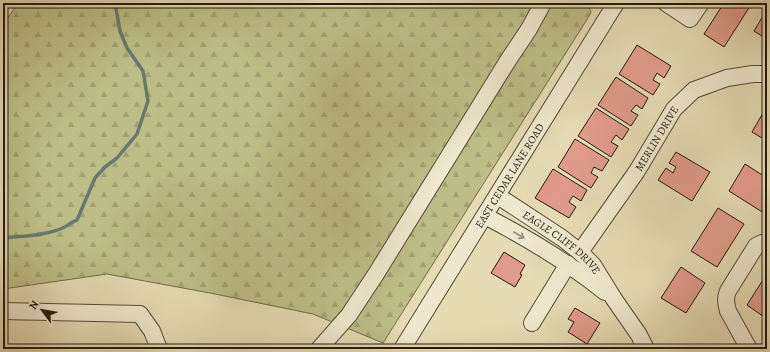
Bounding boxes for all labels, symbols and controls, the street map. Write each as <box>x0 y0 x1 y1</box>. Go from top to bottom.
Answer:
street label: MERLIN DRIVE <box>631 103 682 174</box>
street label: EAST CEDAR LANE ROAD <box>471 120 548 231</box>
street label: EAGLE CLIFF DRIVE <box>520 207 604 277</box>
one-way arrow <box>513 231 525 239</box>
north arrow <box>22 290 62 330</box>
text: N <box>25 298 42 312</box>

